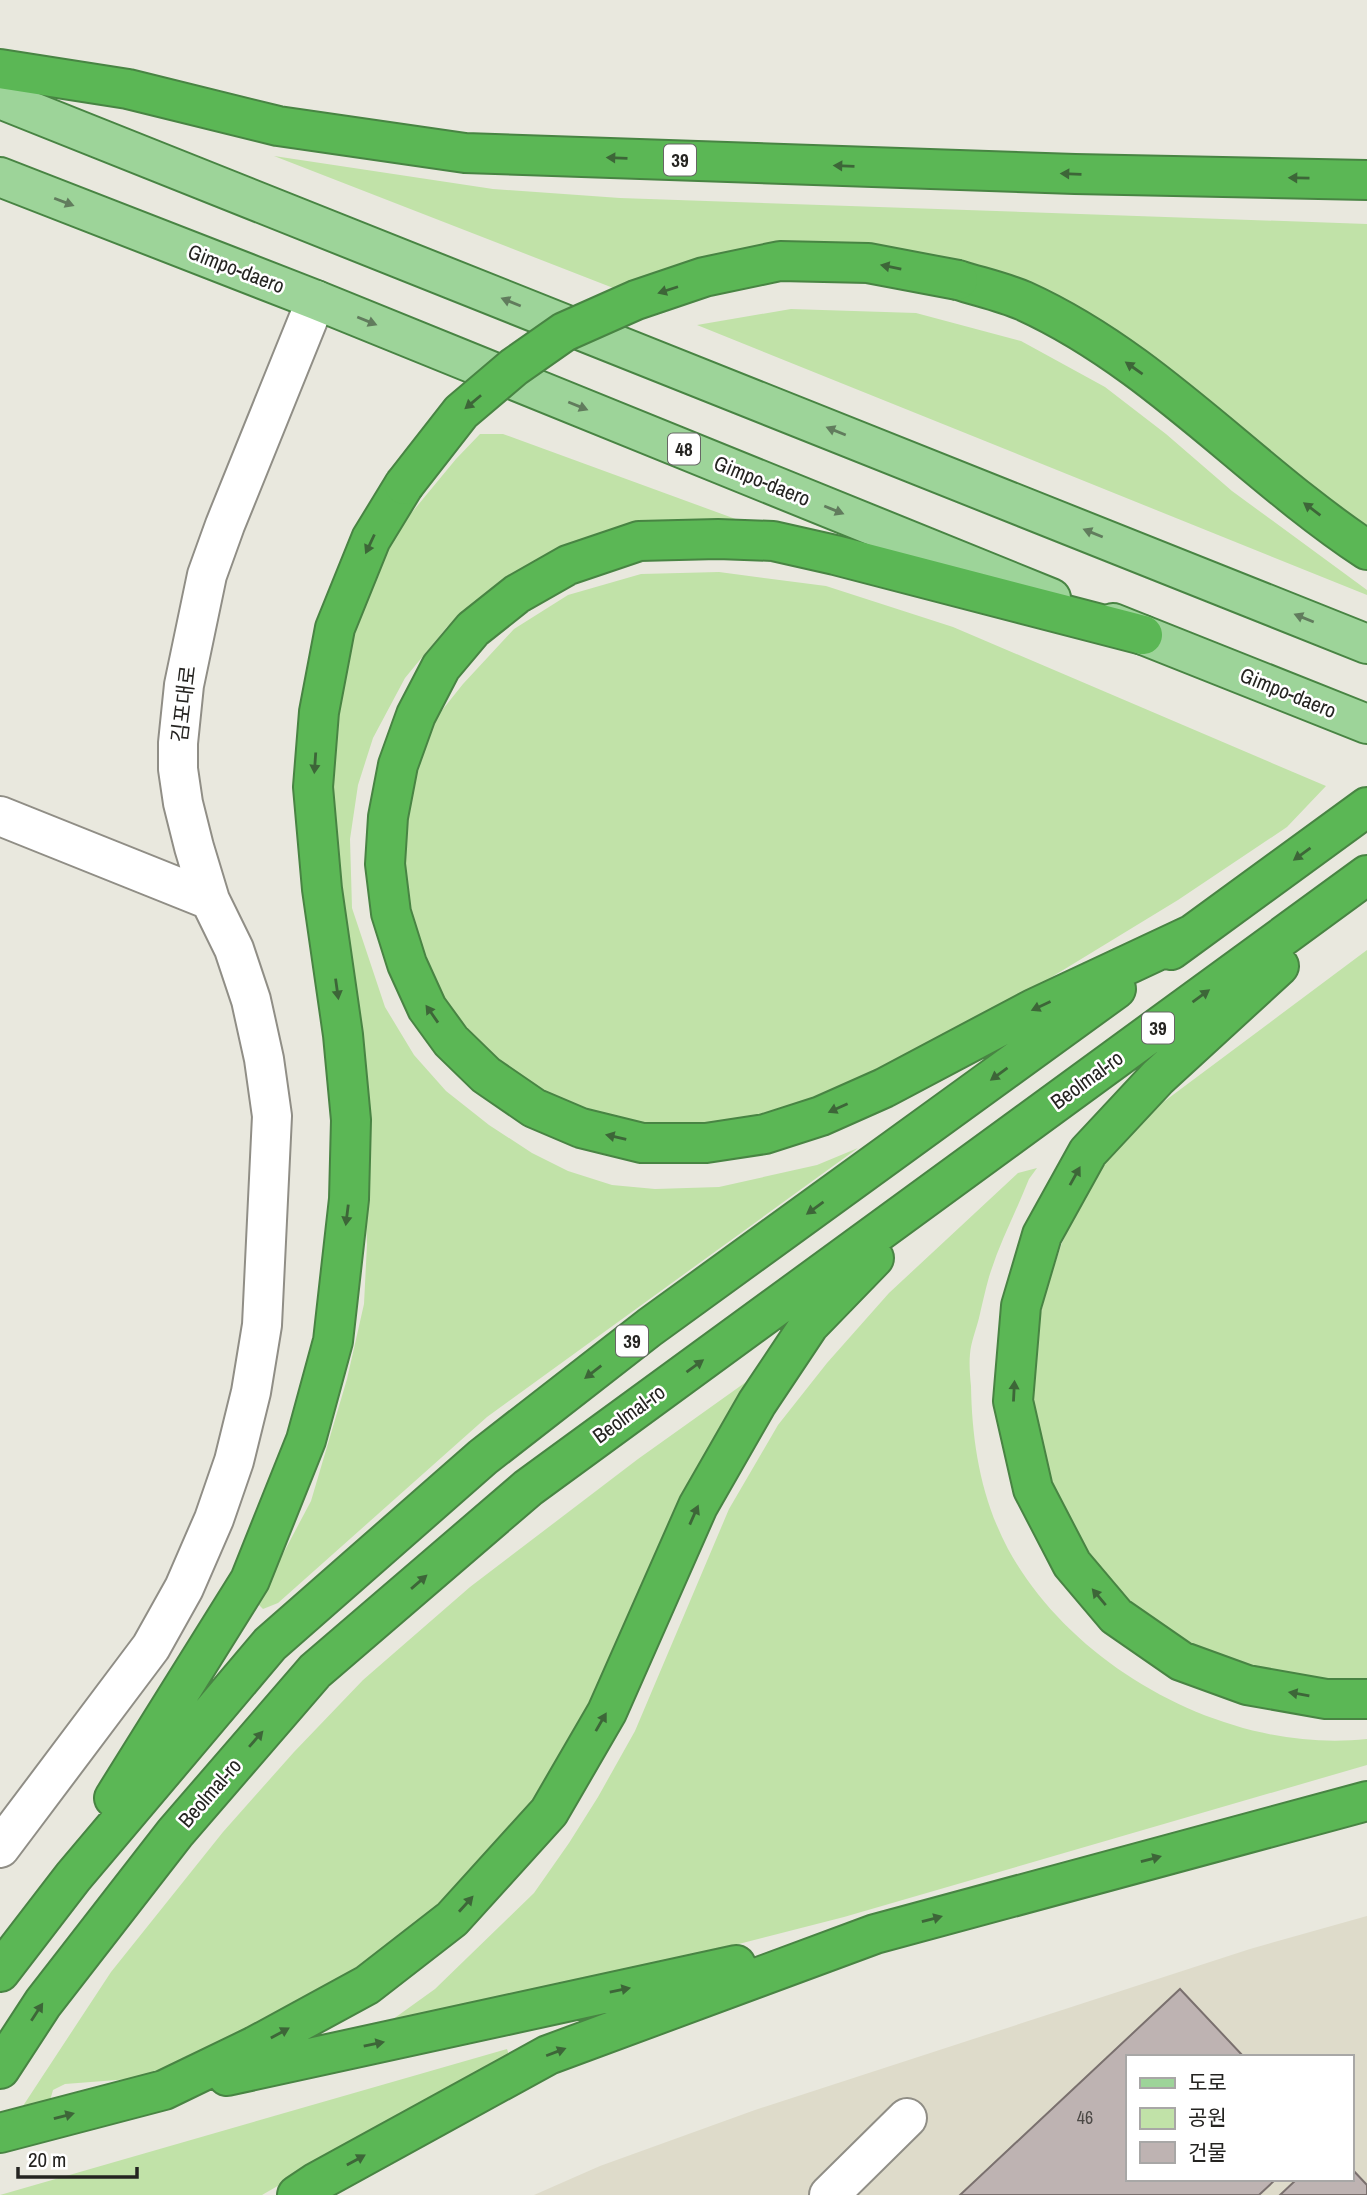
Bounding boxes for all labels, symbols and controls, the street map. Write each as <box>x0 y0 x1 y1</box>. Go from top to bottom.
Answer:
road number: 39 <box>664 144 696 176</box>
one-way arrow <box>605 153 627 164</box>
one-way arrow <box>833 160 855 172</box>
one-way arrow <box>1060 168 1082 179</box>
one-way arrow <box>1288 172 1310 184</box>
one-way arrow <box>53 197 74 208</box>
street label: Gimpo-daero <box>184 237 289 300</box>
one-way arrow <box>880 261 902 272</box>
one-way arrow <box>657 285 678 295</box>
one-way arrow <box>500 296 521 307</box>
one-way arrow <box>356 315 377 326</box>
one-way arrow <box>1125 361 1143 375</box>
one-way arrow <box>464 394 481 409</box>
one-way arrow <box>567 401 588 412</box>
one-way arrow <box>825 425 846 436</box>
road number: 48 <box>668 433 700 464</box>
street label: Gimpo-daero <box>710 448 815 513</box>
one-way arrow <box>1303 503 1321 517</box>
one-way arrow <box>823 505 844 516</box>
one-way arrow <box>1082 528 1103 539</box>
one-way arrow <box>364 534 376 554</box>
one-way arrow <box>1293 613 1314 624</box>
street label: Gimpo-daero <box>1236 660 1341 725</box>
street label: 김포대로 <box>164 664 203 744</box>
one-way arrow <box>309 752 320 774</box>
one-way arrow <box>1293 847 1311 861</box>
one-way arrow <box>331 978 342 1000</box>
one-way arrow <box>1192 989 1210 1003</box>
one-way arrow <box>1030 1000 1051 1011</box>
one-way arrow <box>425 1005 439 1023</box>
road number: 39 <box>1142 1012 1174 1044</box>
street label: Beolmal-ro <box>1045 1043 1129 1116</box>
one-way arrow <box>990 1067 1008 1081</box>
one-way arrow <box>827 1103 848 1114</box>
one-way arrow <box>605 1131 627 1142</box>
one-way arrow <box>1069 1166 1081 1185</box>
one-way arrow <box>806 1200 824 1214</box>
one-way arrow <box>342 1205 353 1227</box>
road number: 39 <box>616 1326 648 1357</box>
one-way arrow <box>686 1359 704 1373</box>
one-way arrow <box>584 1364 602 1379</box>
street label: Beolmal-ro <box>587 1377 671 1450</box>
one-way arrow <box>1009 1380 1020 1402</box>
one-way arrow <box>688 1505 700 1525</box>
one-way arrow <box>410 1574 428 1589</box>
one-way arrow <box>1092 1588 1107 1606</box>
one-way arrow <box>1288 1688 1310 1699</box>
one-way arrow <box>595 1713 607 1732</box>
one-way arrow <box>248 1730 264 1748</box>
street label: Beolmal-ro <box>171 1752 248 1834</box>
one-way arrow <box>1140 1853 1162 1864</box>
one-way arrow <box>458 1895 474 1913</box>
one-way arrow <box>921 1913 943 1924</box>
one-way arrow <box>609 1984 631 1995</box>
one-way arrow <box>30 2002 43 2021</box>
one-way arrow <box>270 2027 290 2039</box>
one-way arrow <box>363 2038 385 2049</box>
one-way arrow <box>545 2047 566 2058</box>
legend <box>1126 2055 1353 2181</box>
text: 도로 <box>1188 2068 1227 2097</box>
text: 공원 <box>1188 2103 1227 2132</box>
house number: 46 <box>1077 2105 1093 2130</box>
one-way arrow <box>53 2110 75 2121</box>
scale bar <box>18 2136 136 2180</box>
text: 건물 <box>1188 2138 1227 2167</box>
text: 20 m <box>28 2145 66 2174</box>
one-way arrow <box>346 2154 365 2166</box>

